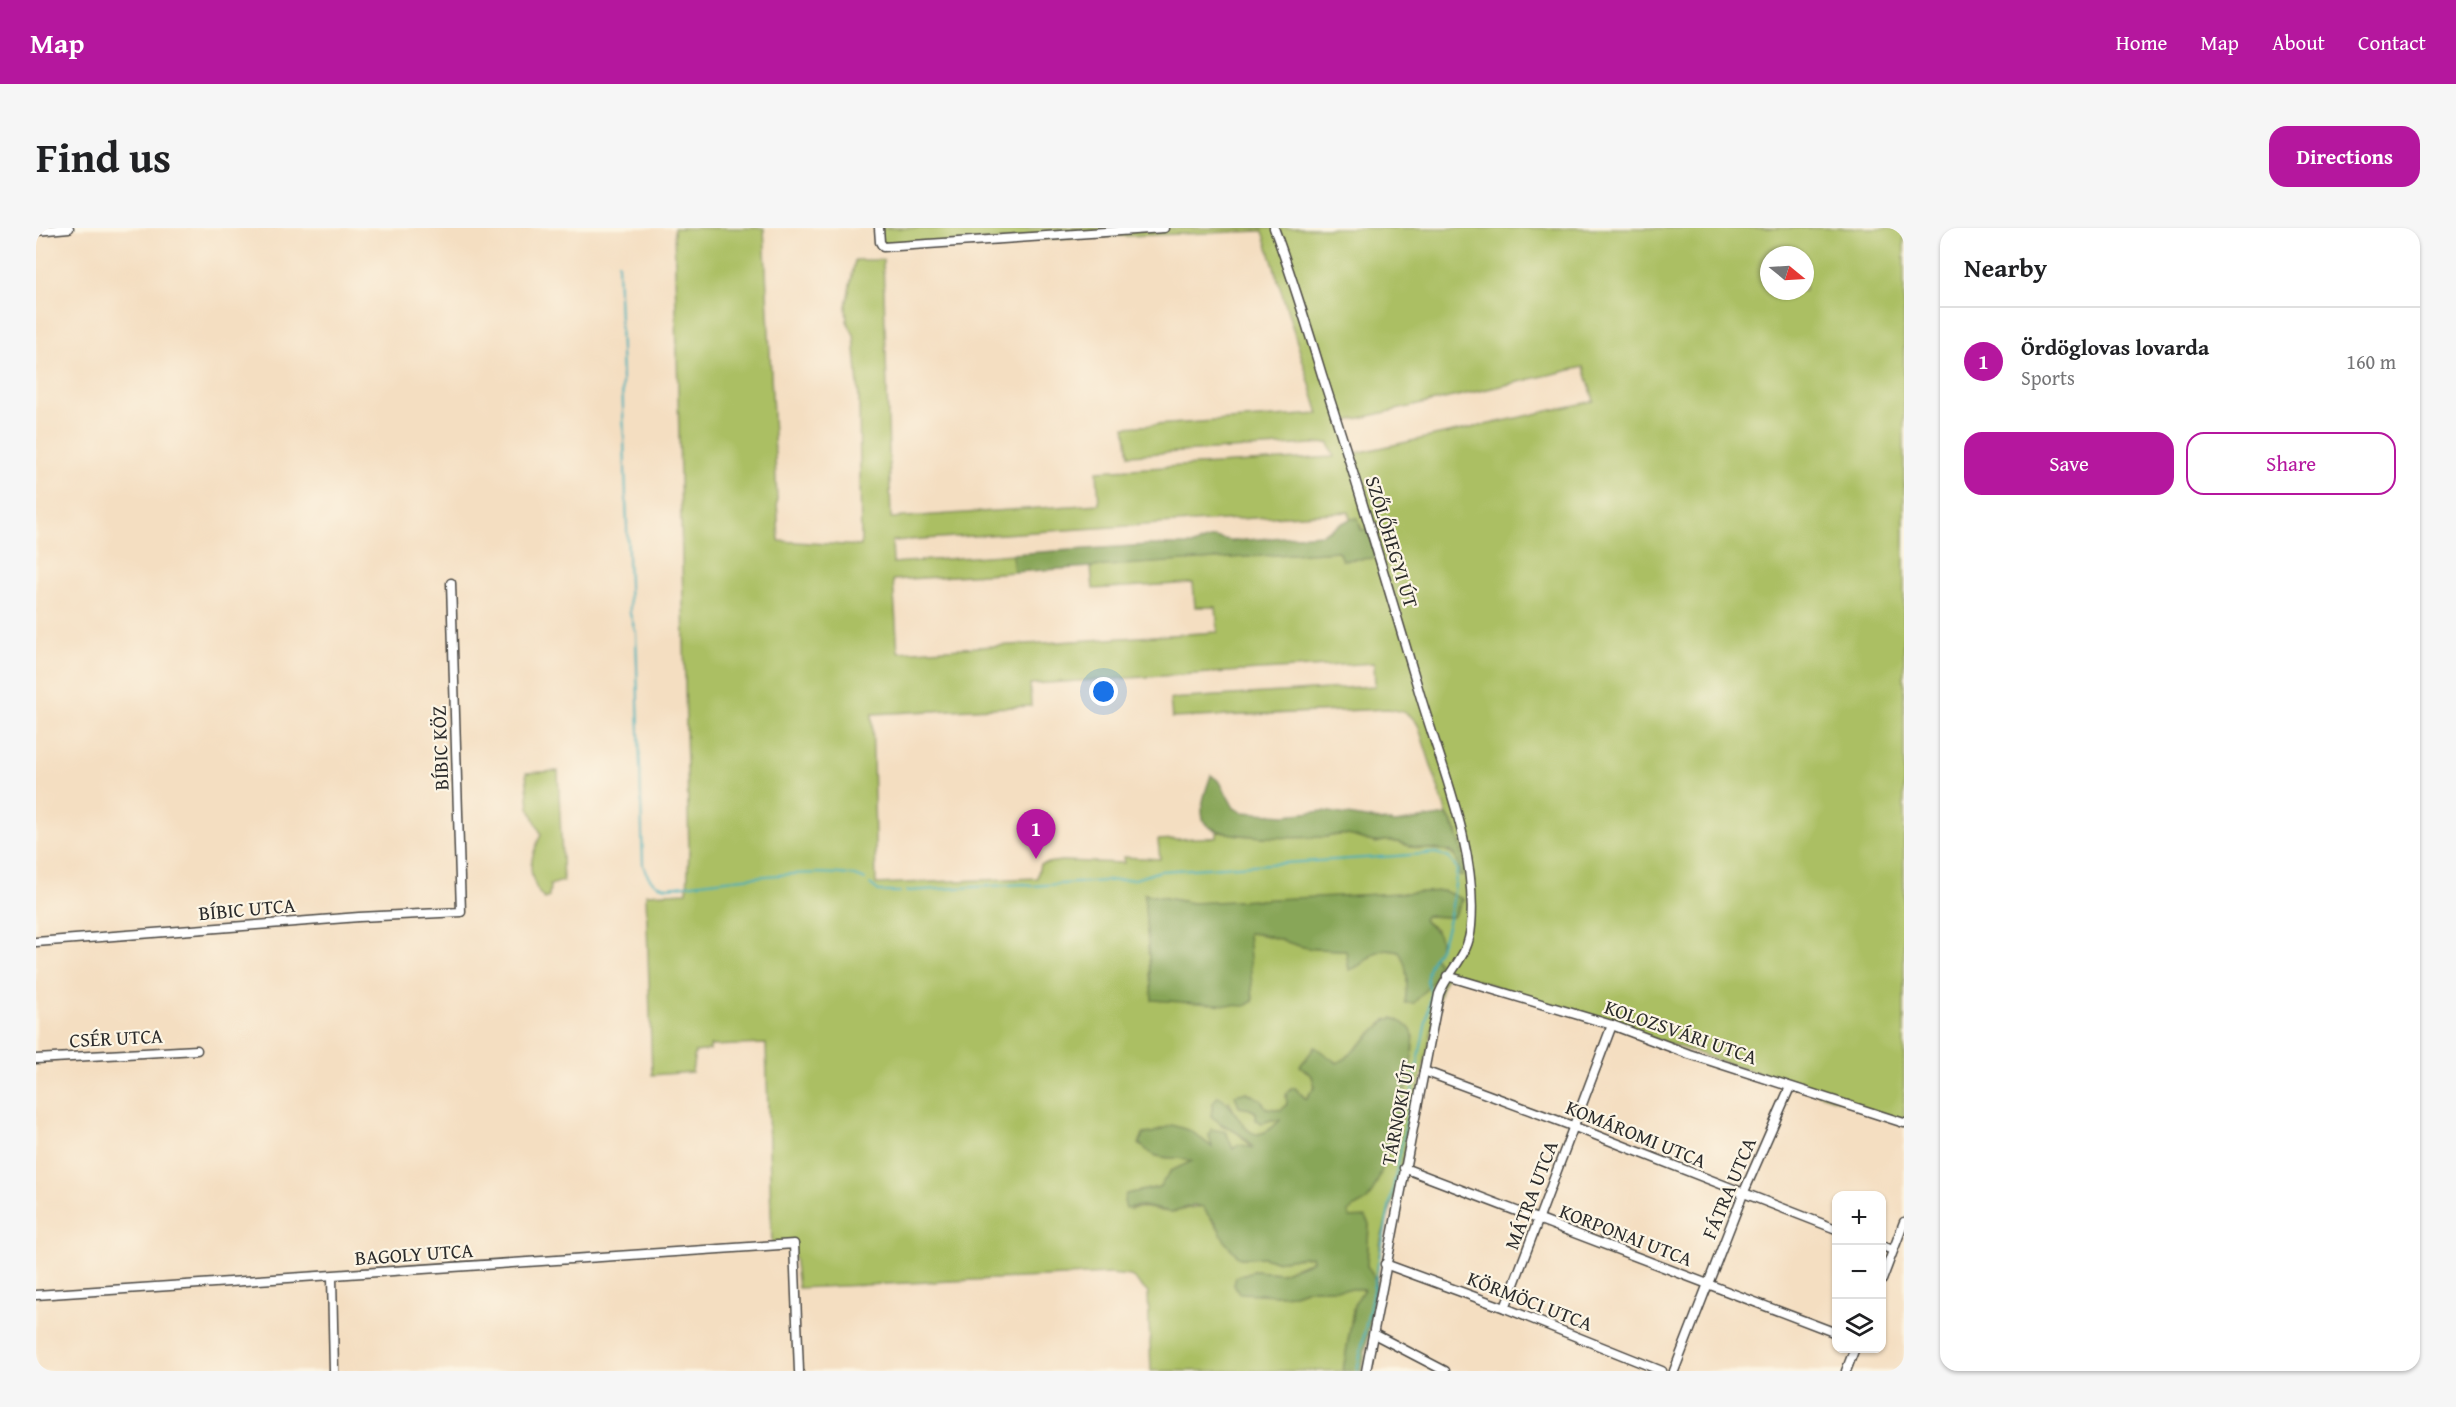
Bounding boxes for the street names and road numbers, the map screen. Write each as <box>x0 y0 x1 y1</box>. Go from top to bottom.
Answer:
street label: SZŐLŐHEGYI ÚT <box>1359 472 1426 611</box>
street label: BÍBIC KÖZ <box>424 705 455 791</box>
street label: BÍBIC UTCA <box>197 890 297 927</box>
street label: KOLOZSVÁRI UTCA <box>1601 992 1761 1071</box>
street label: CSÉR UTCA <box>69 1021 163 1054</box>
street label: TÁRNOKI ÚT <box>1373 1058 1422 1168</box>
street label: KOMÁROMI UTCA <box>1562 1092 1711 1175</box>
street label: FÁTRA UTCA <box>1694 1132 1763 1243</box>
street label: MÁTRA UTCA <box>1496 1136 1565 1254</box>
street label: KORPONAI UTCA <box>1555 1196 1697 1273</box>
street label: BAGOLY UTCA <box>354 1235 474 1272</box>
street label: KÖRMÖCI UTCA <box>1463 1263 1597 1338</box>

